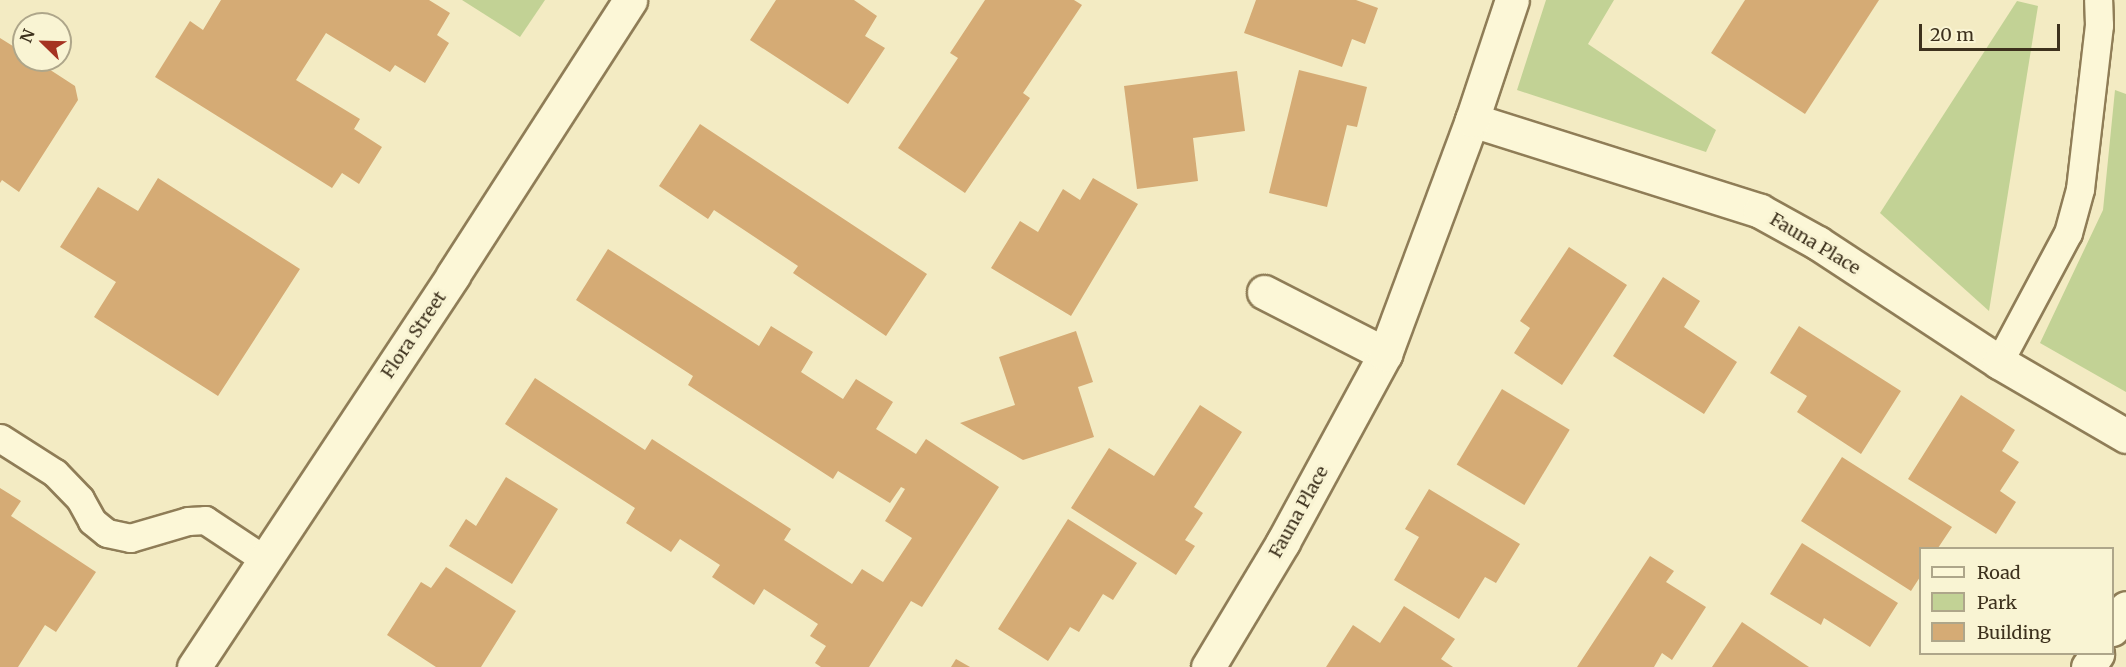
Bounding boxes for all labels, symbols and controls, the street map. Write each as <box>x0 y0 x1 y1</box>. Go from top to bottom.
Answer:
north arrow <box>12 12 72 72</box>
scale bar <box>1922 12 2063 50</box>
text: 20 m <box>1930 23 1974 46</box>
text: N <box>16 26 39 45</box>
street label: Fauna Place <box>1766 209 1864 279</box>
street label: Flora Street <box>377 287 451 383</box>
street label: Fauna Place <box>1265 462 1333 562</box>
legend <box>1919 547 2114 655</box>
text: Road <box>1977 561 2021 584</box>
text: Park <box>1977 591 2017 614</box>
text: Building <box>1977 621 2051 644</box>

